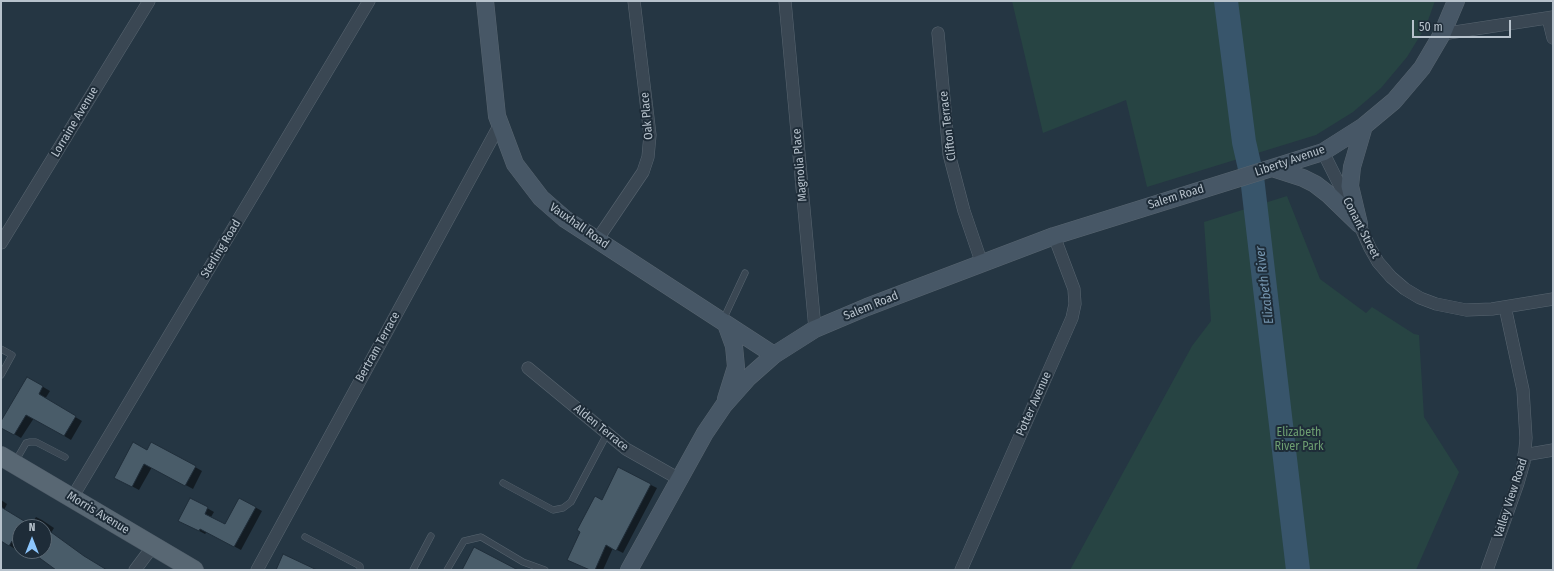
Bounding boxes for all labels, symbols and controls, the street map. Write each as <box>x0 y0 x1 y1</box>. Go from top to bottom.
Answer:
scale bar <box>1414 12 1513 38</box>
text: 50 m <box>1419 20 1443 34</box>
street label: Lorraine Avenue <box>48 84 102 160</box>
street label: Clifton Terrace <box>937 90 959 162</box>
street label: Oak Place <box>638 92 656 140</box>
street label: Magnolia Place <box>790 128 810 202</box>
street label: Liberty Avenue <box>1253 142 1327 180</box>
street label: Salem Road <box>1146 182 1206 212</box>
street label: Conant Street <box>1339 195 1383 261</box>
street label: Vauxhall Road <box>547 200 611 252</box>
street label: Sterling Road <box>198 217 244 281</box>
water label: Elizabeth River <box>1252 245 1278 325</box>
street label: Salem Road <box>842 289 900 323</box>
street label: Bertram Terrace <box>353 309 403 385</box>
street label: Potter Avenue <box>1013 370 1055 438</box>
street label: Alden Terrace <box>571 401 631 455</box>
park label: Elizabeth River Park <box>1274 426 1324 454</box>
street label: Valley View Road <box>1491 457 1531 539</box>
street label: Morris Avenue <box>64 489 132 537</box>
north arrow <box>12 519 52 559</box>
text: N <box>29 521 35 534</box>

